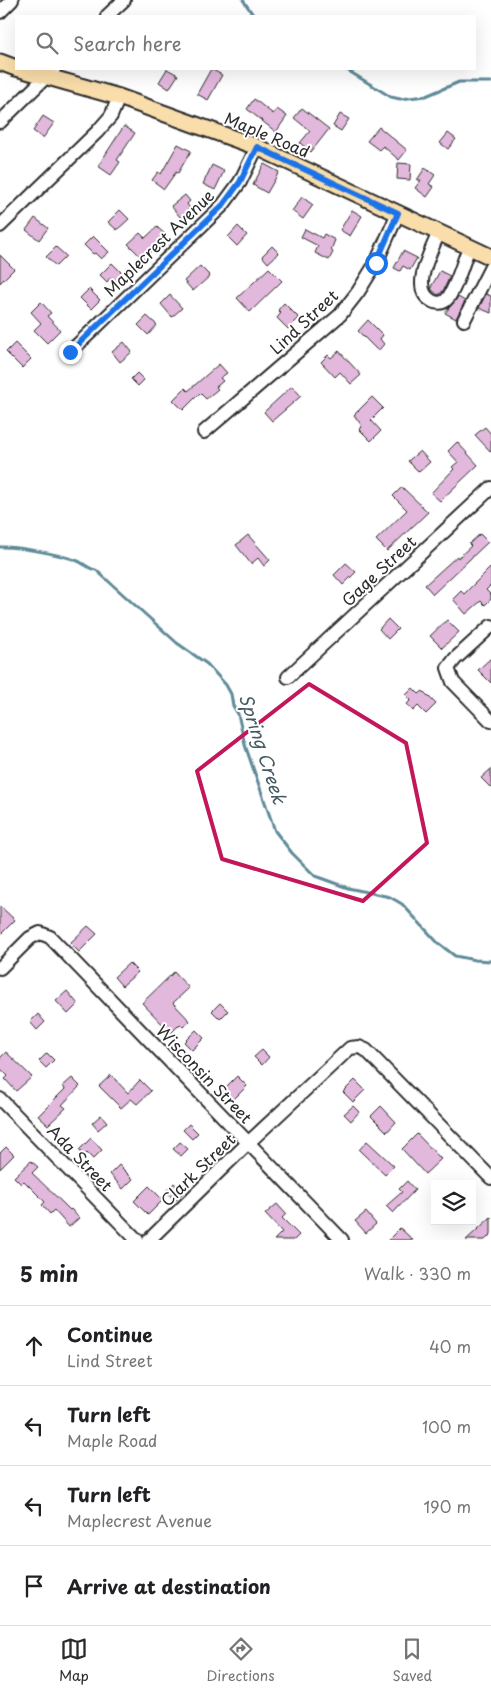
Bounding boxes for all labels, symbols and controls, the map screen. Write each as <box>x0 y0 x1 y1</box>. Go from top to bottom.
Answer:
search box <box>15 15 476 70</box>
icon: search <box>33 29 61 57</box>
text: Search here <box>73 29 182 57</box>
street label: Maple Road <box>221 105 314 163</box>
street label: Maplecrest Avenue <box>98 183 219 301</box>
route start <box>365 252 388 275</box>
street label: Lind Street <box>264 283 343 359</box>
route end <box>59 341 82 364</box>
street label: Gage Street <box>336 529 421 611</box>
water label: Spring Creek <box>233 690 294 808</box>
street label: Wisconsin Street <box>151 1019 258 1128</box>
street label: Ada Street <box>43 1118 119 1196</box>
street label: Clark Street <box>155 1127 240 1211</box>
map controls <box>431 1180 476 1225</box>
button: layers <box>431 1180 476 1225</box>
text: 5 min <box>20 1257 78 1289</box>
text: Walk · 330 m <box>364 1261 471 1285</box>
text: Continue <box>67 1320 153 1348</box>
icon: ahead <box>20 1332 48 1360</box>
text: 40 m <box>429 1334 471 1358</box>
text: Lind Street <box>67 1348 153 1372</box>
text: Turn left <box>67 1400 151 1428</box>
icon: left <box>20 1412 48 1440</box>
text: 100 m <box>422 1414 471 1438</box>
text: Maple Road <box>67 1428 157 1452</box>
text: Turn left <box>67 1480 151 1508</box>
icon: left <box>20 1492 48 1520</box>
text: 190 m <box>423 1494 471 1518</box>
text: Maplecrest Avenue <box>67 1508 212 1532</box>
icon: arrive <box>20 1572 48 1600</box>
text: Arrive at destination <box>67 1572 271 1600</box>
tab: Map <box>59 1635 89 1686</box>
tab: Directions <box>207 1635 275 1686</box>
tab: Saved <box>392 1635 432 1686</box>

